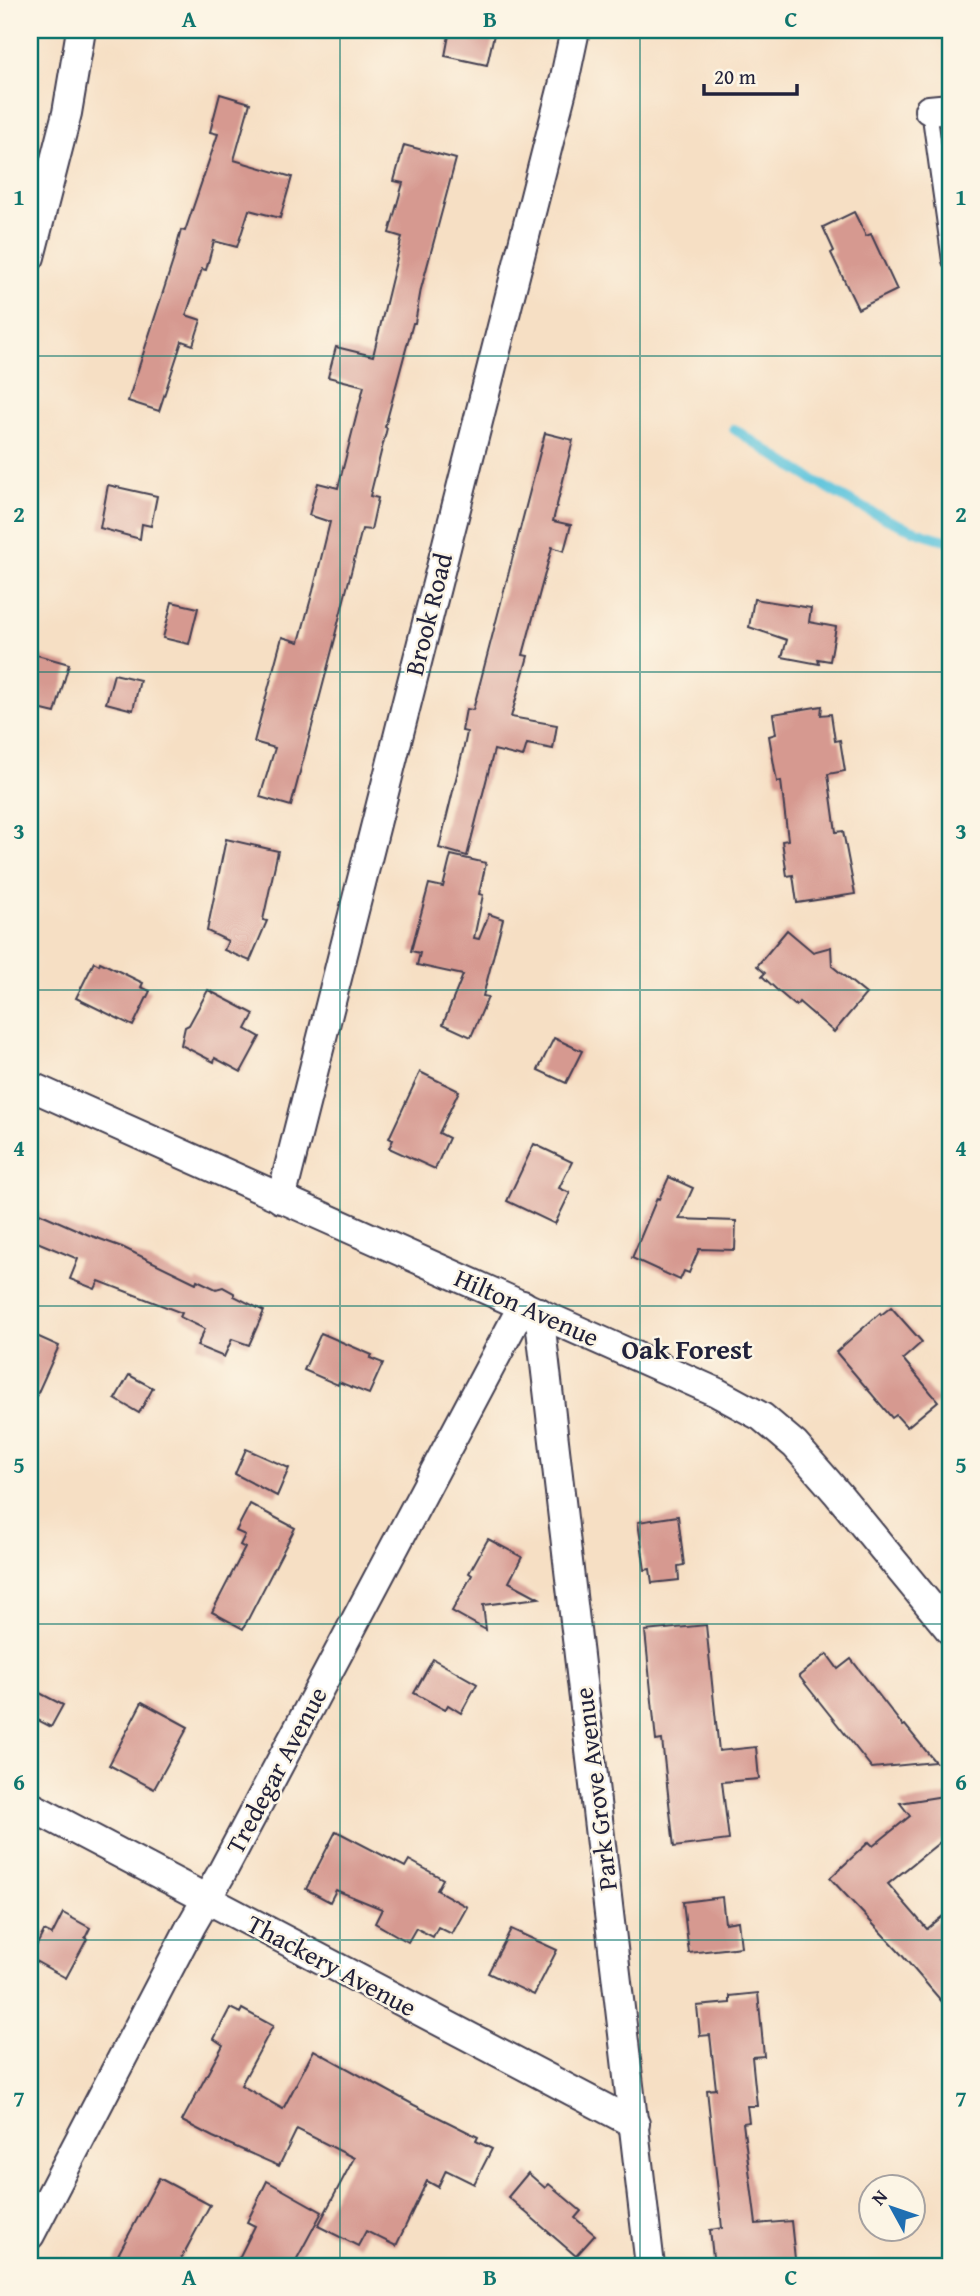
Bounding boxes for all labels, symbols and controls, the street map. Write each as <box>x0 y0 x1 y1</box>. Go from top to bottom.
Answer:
text: A <box>182 2 197 35</box>
text: B <box>483 2 497 35</box>
text: C <box>784 2 798 35</box>
scale bar <box>704 52 796 96</box>
text: 20 m <box>714 61 756 92</box>
text: 1 <box>13 180 25 213</box>
text: 1 <box>955 180 967 213</box>
text: 2 <box>13 497 25 530</box>
text: 2 <box>955 497 967 530</box>
street label: Brook Road <box>394 549 462 679</box>
text: 3 <box>13 814 25 847</box>
text: 3 <box>955 814 967 847</box>
text: 4 <box>13 1131 25 1164</box>
text: 4 <box>955 1131 967 1164</box>
street label: Hilton Avenue <box>448 1258 606 1356</box>
district label: Oak Forest <box>621 1328 753 1369</box>
text: 5 <box>13 1448 25 1481</box>
text: 5 <box>955 1448 967 1481</box>
street label: Tredegar Avenue <box>215 1679 337 1861</box>
street label: Park Grove Avenue <box>563 1685 627 1893</box>
text: 6 <box>13 1765 25 1798</box>
text: 6 <box>955 1765 967 1798</box>
street label: Thackery Avenue <box>240 1904 424 2026</box>
text: 7 <box>13 2082 25 2115</box>
text: 7 <box>955 2082 967 2115</box>
north arrow <box>858 2174 928 2244</box>
text: N <box>864 2183 894 2211</box>
text: A <box>182 2260 197 2293</box>
text: B <box>483 2260 497 2293</box>
text: C <box>784 2260 798 2293</box>

